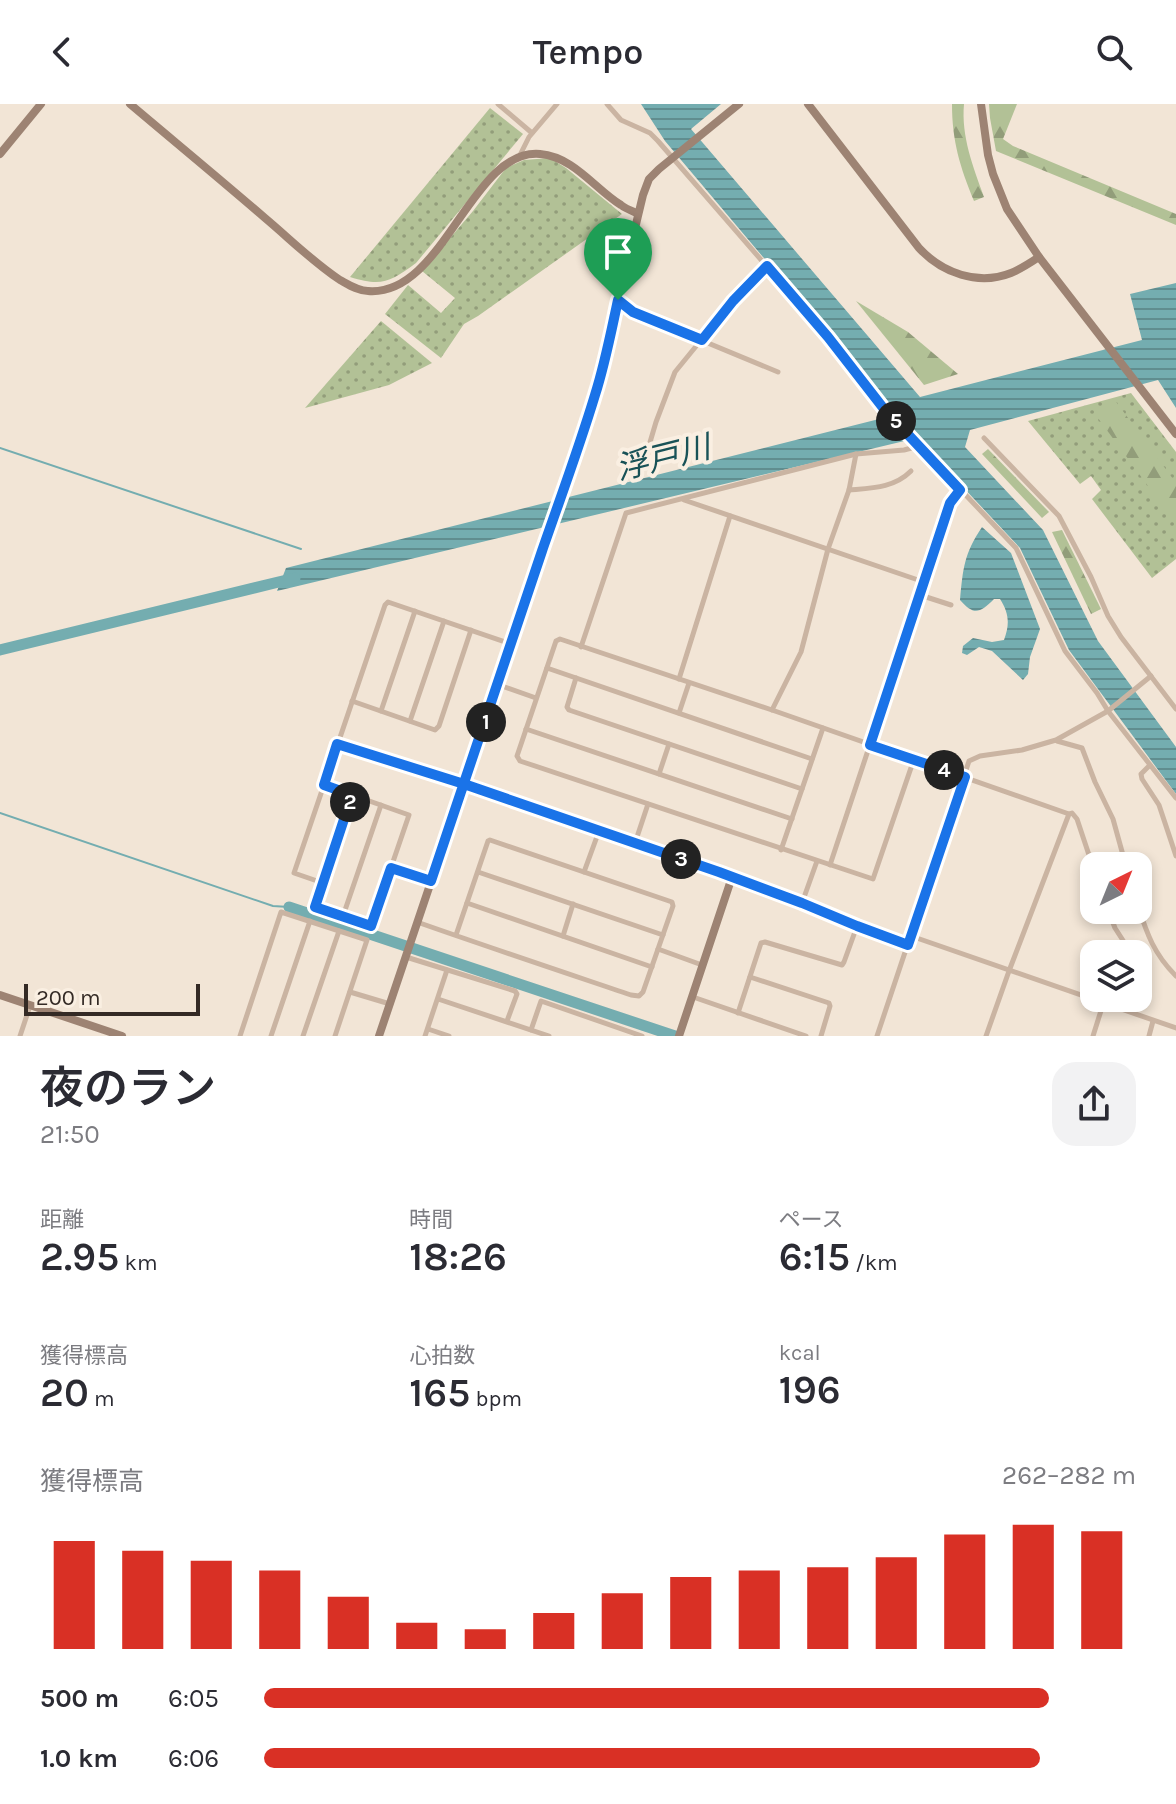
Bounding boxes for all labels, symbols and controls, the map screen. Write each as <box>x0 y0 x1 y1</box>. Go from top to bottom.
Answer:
icon: back <box>40 30 84 74</box>
icon: search <box>1092 30 1136 74</box>
text: Tempo <box>533 31 643 73</box>
pin <box>584 218 652 300</box>
icon: arrive <box>596 230 640 274</box>
pin: 5 <box>876 401 916 441</box>
text: 5 <box>890 408 902 434</box>
water label: 浮戸川 <box>612 428 717 488</box>
pin: 1 <box>466 702 506 742</box>
text: 1 <box>482 709 490 735</box>
pin: 4 <box>924 750 964 790</box>
text: 4 <box>937 757 951 783</box>
pin: 2 <box>330 782 370 822</box>
text: 2 <box>343 789 357 815</box>
pin: 3 <box>661 839 701 879</box>
text: 3 <box>674 846 688 872</box>
north arrow <box>1080 852 1152 924</box>
map controls <box>1080 852 1152 1012</box>
button: layers <box>1080 940 1152 1012</box>
scale bar <box>24 980 200 1016</box>
text: 200 m <box>36 985 101 1011</box>
button: share <box>1052 1062 1136 1146</box>
text: 夜のラン <box>40 1063 216 1114</box>
text: 21:50 <box>40 1119 100 1150</box>
text: 距離 <box>40 1207 84 1233</box>
text: 時間 <box>409 1207 453 1233</box>
text: ペース <box>779 1207 844 1233</box>
text: 2.95 <box>40 1233 119 1280</box>
text: 18:26 <box>409 1233 507 1280</box>
text: 6:15 <box>779 1233 850 1280</box>
text: km <box>119 1250 157 1276</box>
text: /km <box>850 1250 898 1276</box>
text: kcal <box>779 1340 821 1366</box>
text: 獲得標高 <box>40 1343 128 1369</box>
text: 心拍数 <box>409 1343 475 1369</box>
text: 196 <box>779 1366 841 1413</box>
text: 20 <box>40 1369 89 1416</box>
text: 165 <box>409 1369 470 1416</box>
text: m <box>89 1386 115 1412</box>
text: bpm <box>470 1386 522 1412</box>
text: 262–282 m <box>1002 1460 1136 1491</box>
text: 獲得標高 <box>40 1466 144 1497</box>
text: 500 m <box>40 1683 119 1714</box>
text: 6:05 <box>168 1683 219 1714</box>
text: 1.0 km <box>40 1743 118 1774</box>
text: 6:06 <box>168 1743 219 1774</box>

